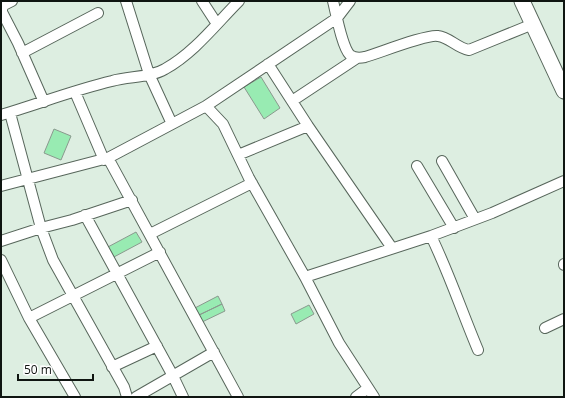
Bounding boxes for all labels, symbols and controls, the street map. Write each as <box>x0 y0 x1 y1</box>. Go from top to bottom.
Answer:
scale bar <box>18 356 93 382</box>
text: 50 m <box>24 361 52 378</box>

